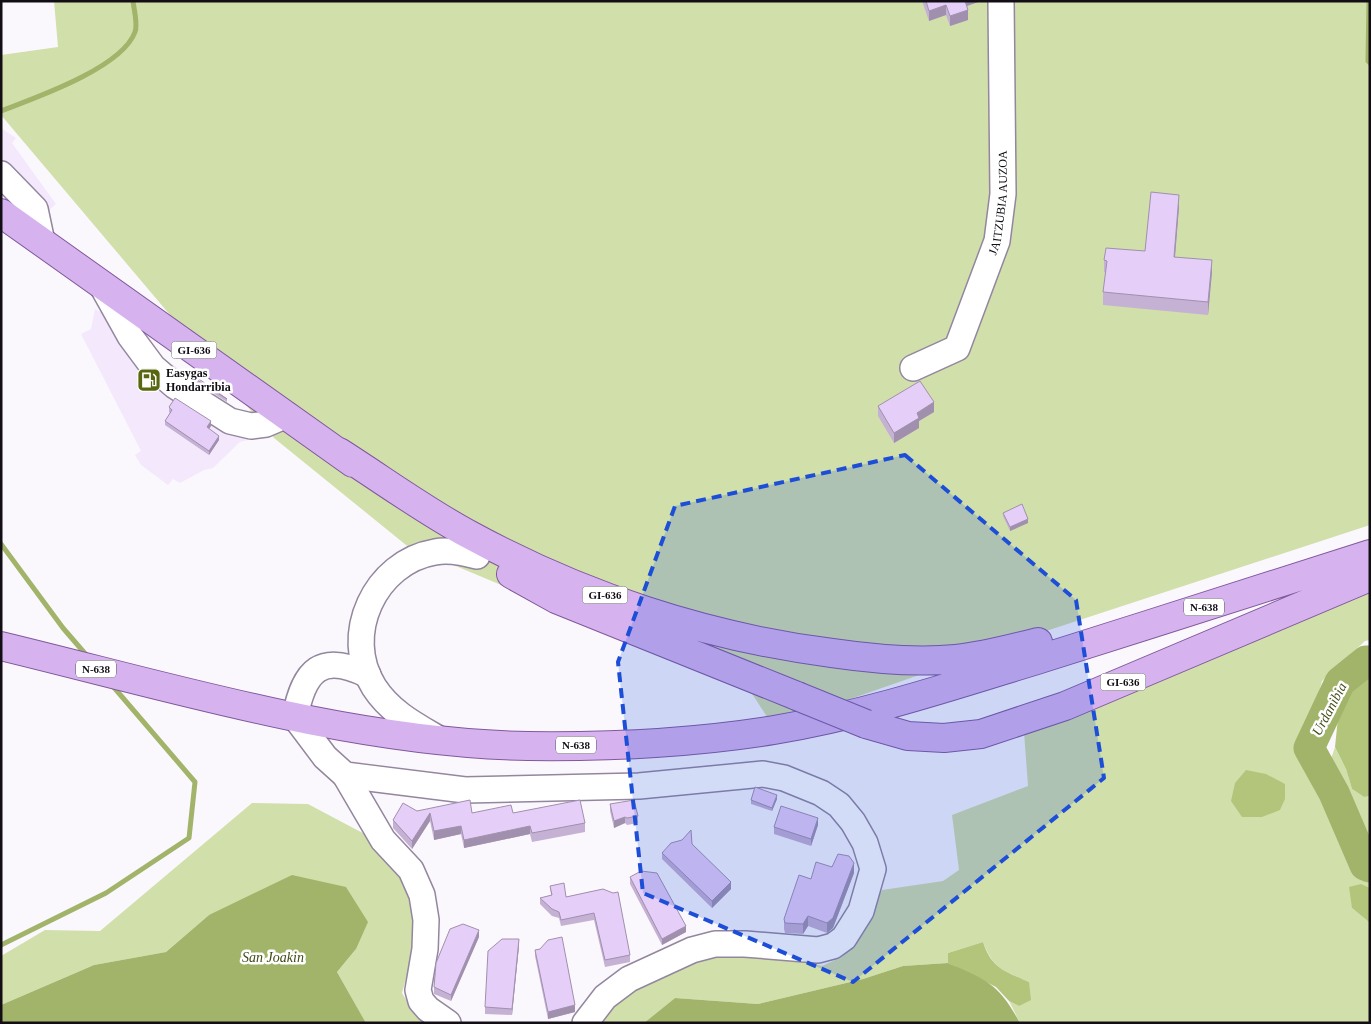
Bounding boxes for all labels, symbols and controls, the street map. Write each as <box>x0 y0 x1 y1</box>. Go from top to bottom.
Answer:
street label: JAITZUBIA AUZOA <box>985 150 1010 257</box>
road number: GI-636 <box>172 342 216 358</box>
place label: Easygas Hondarribia <box>166 366 231 394</box>
fuel station icon: Easygas Hondarribia <box>136 367 162 393</box>
road number: GI-636 <box>582 586 628 604</box>
road number: N-638 <box>1184 598 1224 616</box>
road number: N-638 <box>76 661 116 678</box>
road number: GI-636 <box>1100 674 1146 690</box>
water label: Urdanibia <box>1309 680 1350 738</box>
road number: N-638 <box>556 736 596 754</box>
water label: San Joakin <box>242 950 304 965</box>

